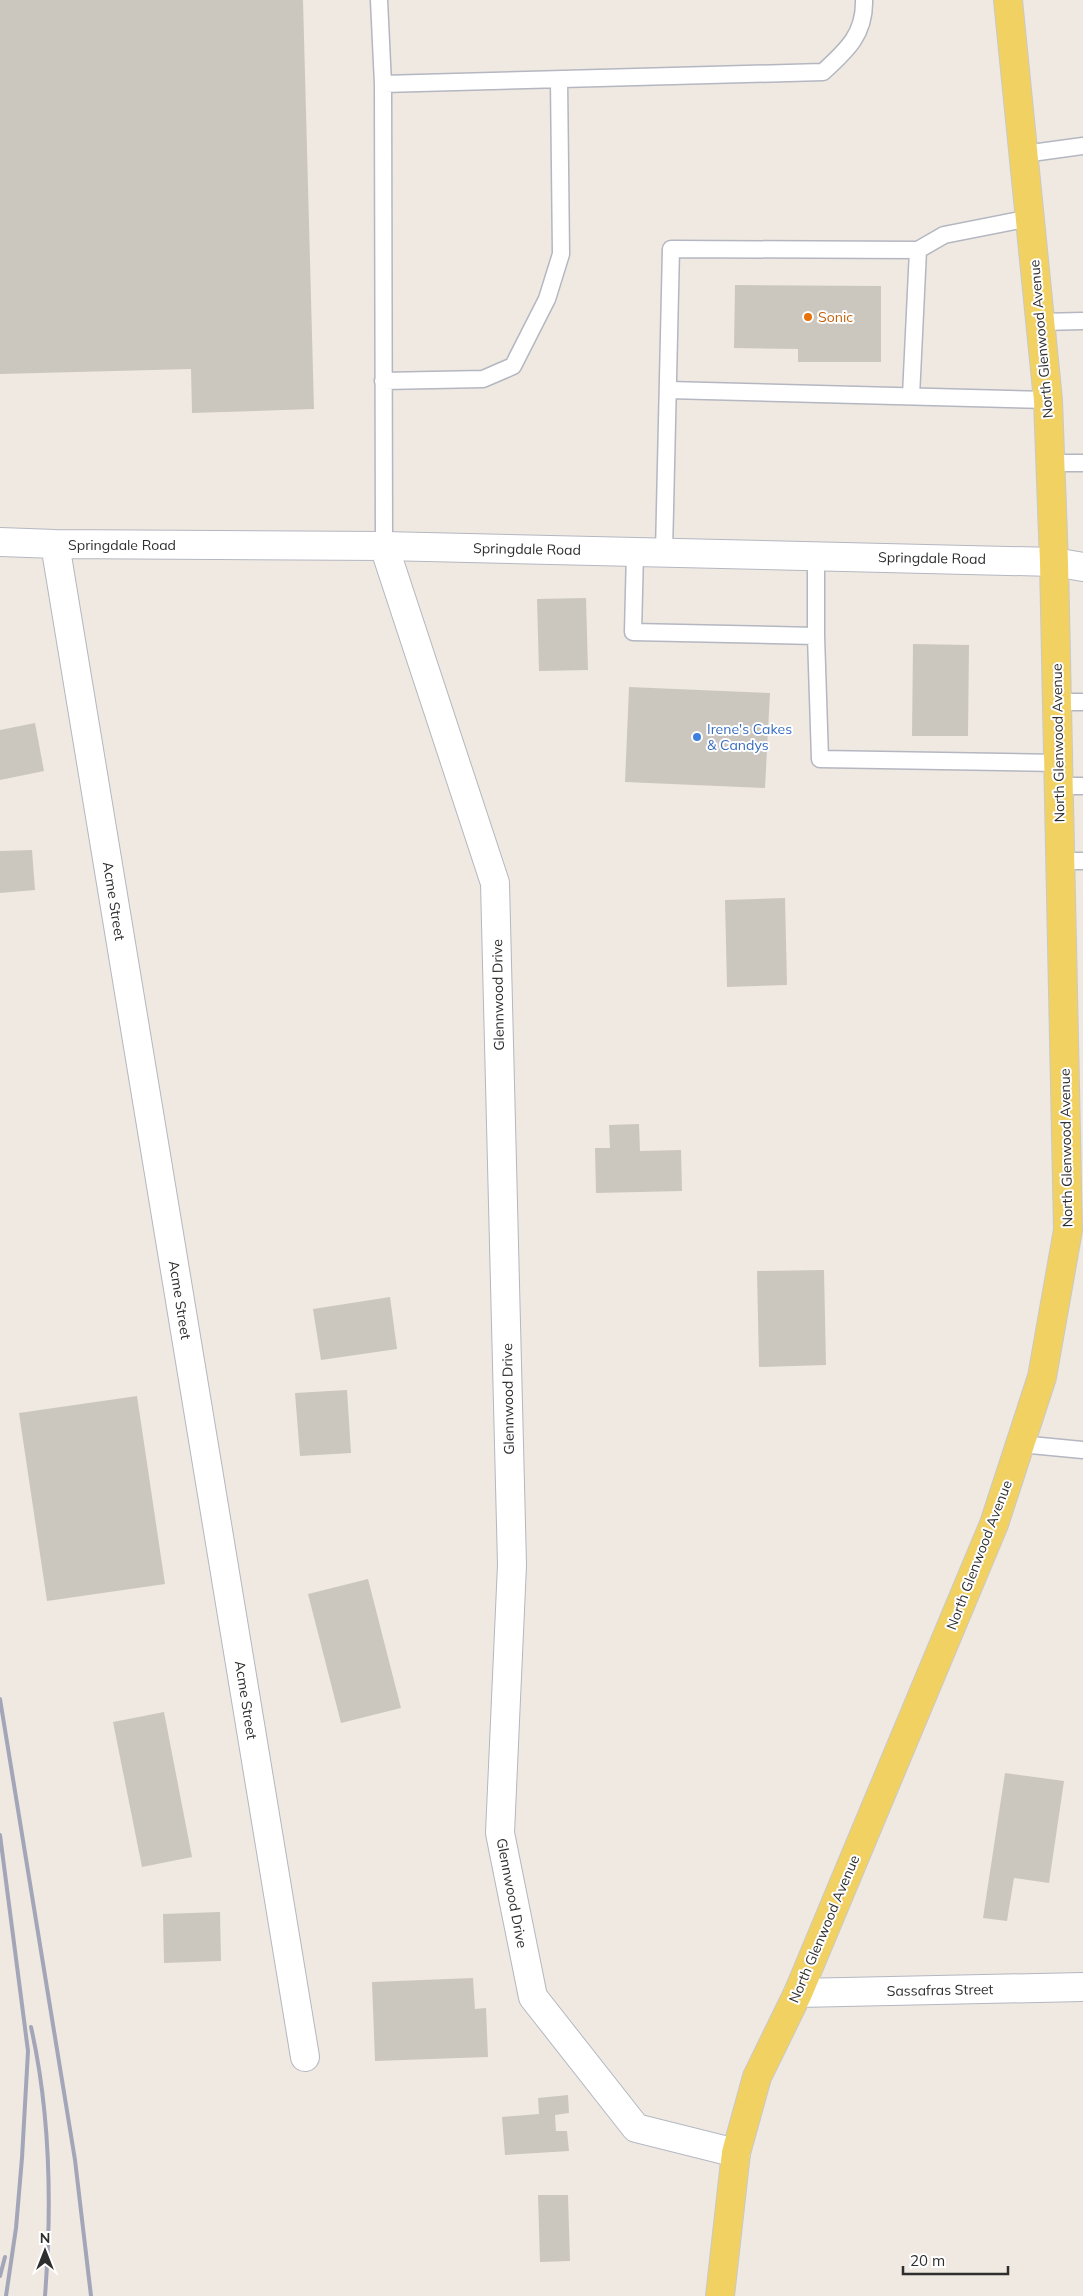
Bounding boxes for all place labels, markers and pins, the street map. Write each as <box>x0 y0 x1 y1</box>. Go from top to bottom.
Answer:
place label: Sonic <box>818 308 853 326</box>
marker: Sonic <box>802 311 814 323</box>
place label: Irene's Cakes & Candys <box>707 720 792 754</box>
marker: Irene's Cakes & Candys <box>691 731 703 743</box>

